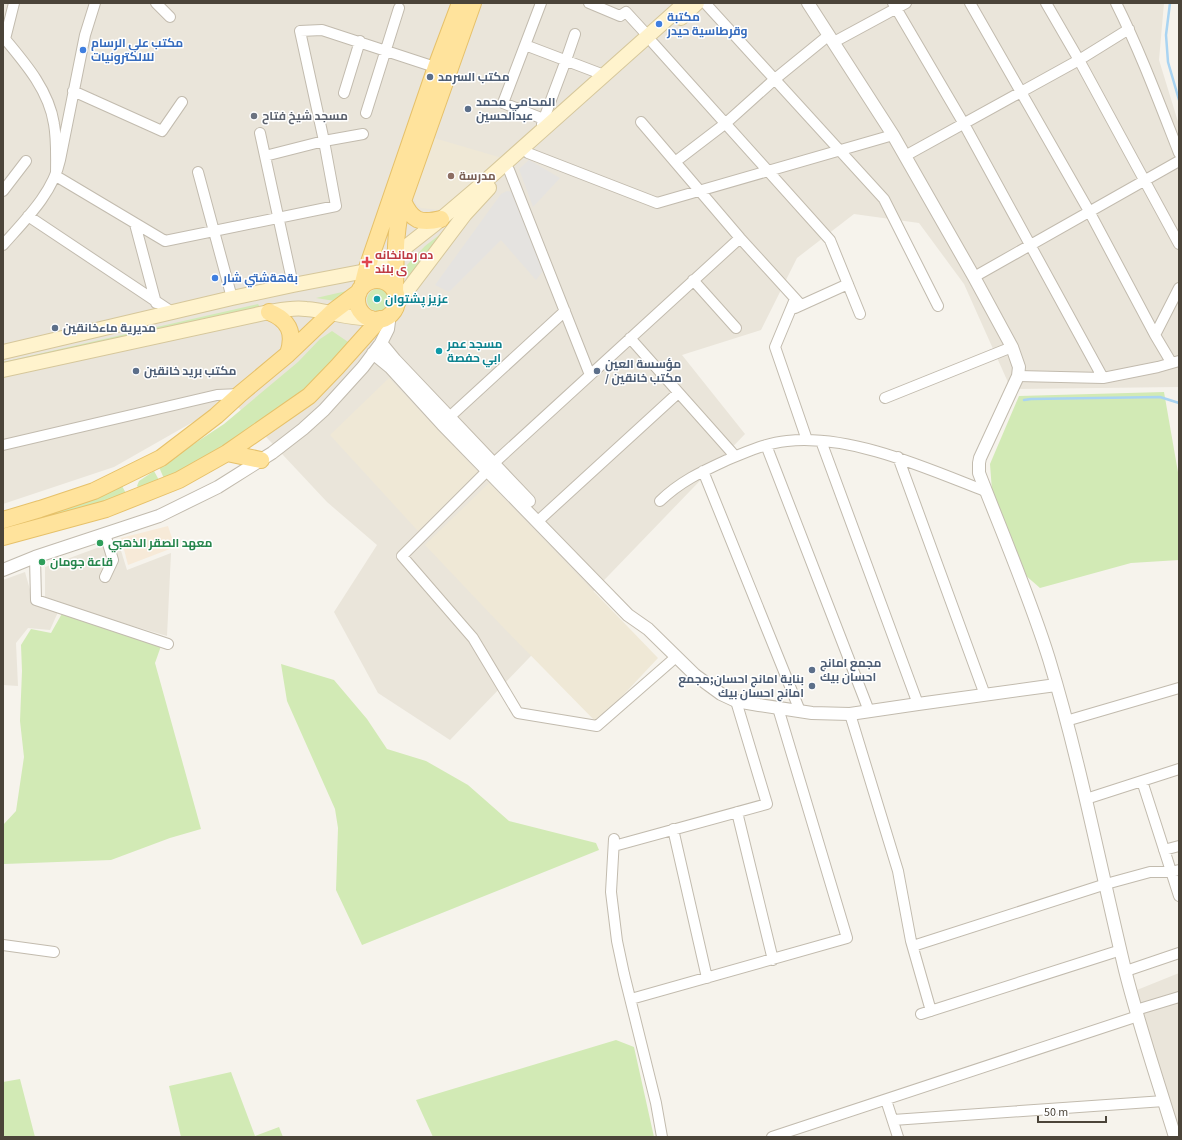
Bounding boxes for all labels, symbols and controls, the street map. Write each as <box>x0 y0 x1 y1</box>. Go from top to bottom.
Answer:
place label: مكتبة وقرطاسية حيدر <box>666 9 748 40</box>
marker: مكتبة وقرطاسية حيدر <box>654 19 664 29</box>
place label: مكتب علي الرسام للالكترونيات <box>91 35 183 66</box>
marker: مكتب علي الرسام للالكترونيات <box>78 45 88 55</box>
place label: مكتب السرمد <box>438 69 510 86</box>
marker: مكتب السرمد <box>425 72 435 82</box>
place label: المحامي محمد عبدالحسين <box>476 94 555 125</box>
marker: المحامي محمد عبدالحسين <box>463 104 473 114</box>
place label: مسجد شيخ فتاح <box>262 108 348 125</box>
marker: مسجد شيخ فتاح <box>249 111 259 121</box>
place label: مدرسة <box>459 168 496 185</box>
marker: مدرسة <box>446 171 456 181</box>
place label: ده رمانخانه ى بلند <box>375 247 433 278</box>
marker: ده رمانخانه ى بلند <box>362 257 372 267</box>
place label: بةهةشتي شار <box>222 270 298 288</box>
marker: بةهةشتي شار <box>210 273 220 283</box>
place label: عزيز پشتوان <box>385 291 448 308</box>
marker: عزيز پشتوان <box>372 294 382 304</box>
place label: مديرية ماءخانقين <box>63 320 156 337</box>
marker: مديرية ماءخانقين <box>50 323 60 333</box>
place label: مسجد عمر ابي حفصة <box>446 336 502 368</box>
marker: مسجد عمر ابي حفصة <box>434 346 444 356</box>
place label: مؤسسة العين / مكتب خانقين <box>605 356 682 387</box>
place label: مكتب بريد خانقين <box>144 363 236 380</box>
marker: مكتب بريد خانقين <box>131 366 141 376</box>
marker: مؤسسة العين / مكتب خانقين <box>592 366 602 376</box>
place label: معهد الصقر الذهبي <box>108 535 213 553</box>
marker: معهد الصقر الذهبي <box>95 538 105 548</box>
place label: قاعة جومان <box>50 554 113 571</box>
marker: قاعة جومان <box>37 557 47 567</box>
place label: مجمع امانج احسان بيك <box>820 655 882 686</box>
marker: مجمع امانج احسان بيك <box>807 665 817 675</box>
place label: بناية امانج احسان;مجمع امانج احسان بيك <box>678 671 804 702</box>
marker: بناية امانج احسان;مجمع امانج احسان بيك <box>807 681 817 691</box>
scale bar <box>1038 1098 1106 1124</box>
text: 50 m <box>1044 1104 1068 1121</box>

